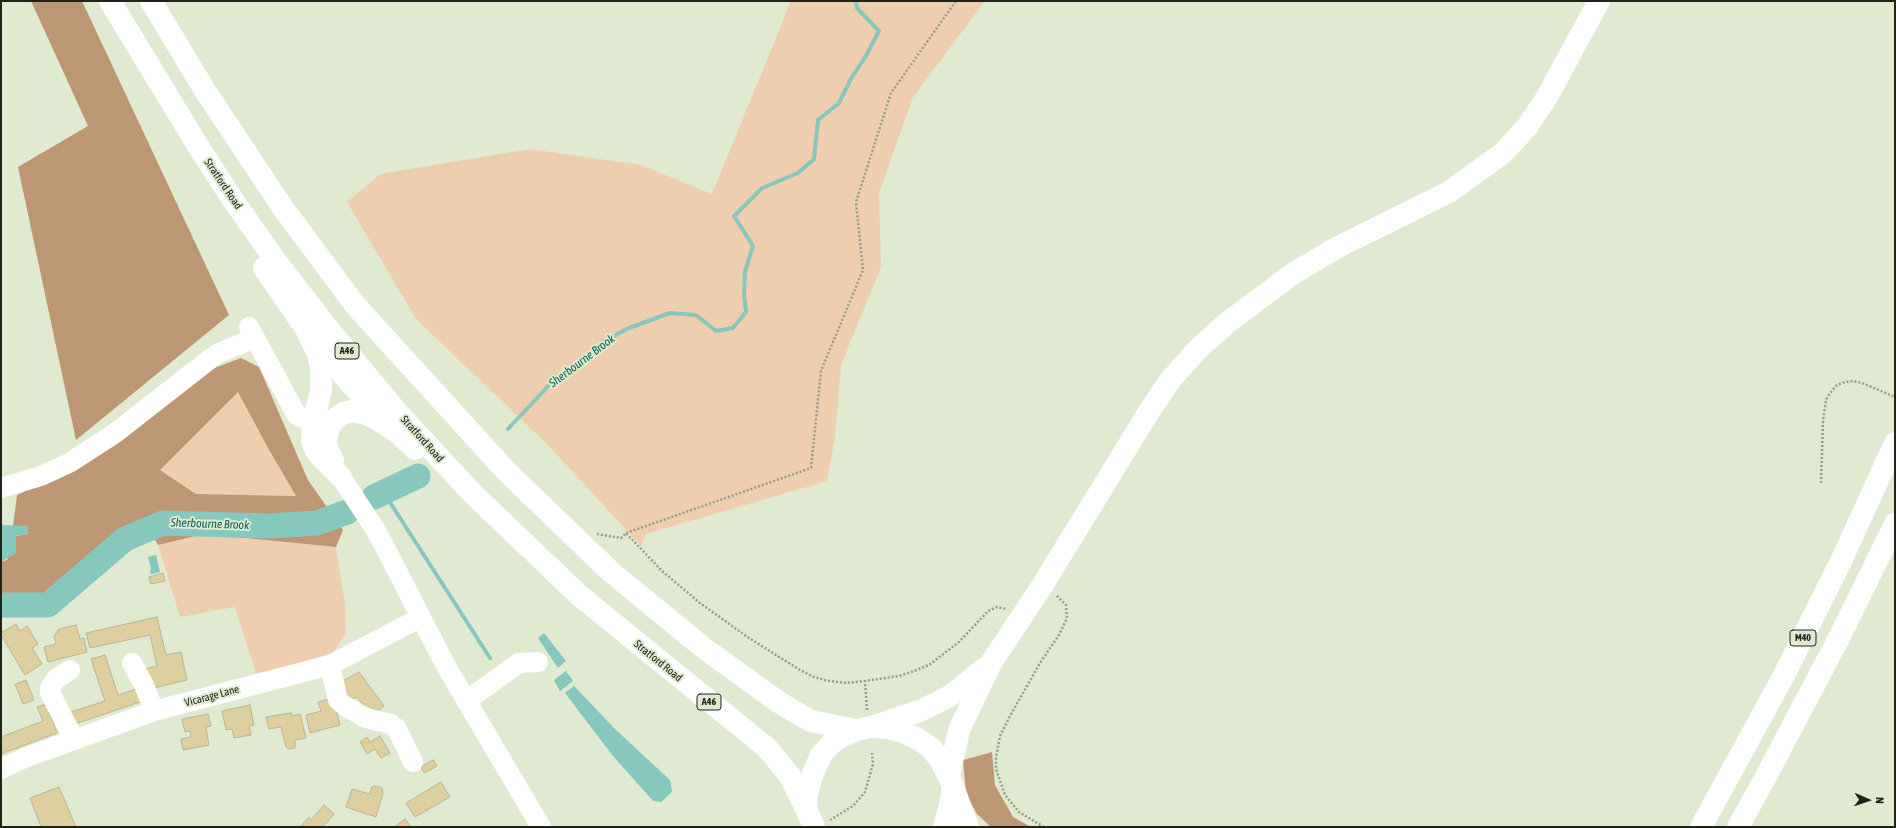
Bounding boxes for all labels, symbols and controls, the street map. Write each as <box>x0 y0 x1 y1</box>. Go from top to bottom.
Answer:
street label: Stratford Road <box>201 156 245 212</box>
water label: Sherbourne Brook <box>546 332 618 390</box>
road number: A46 <box>335 343 359 359</box>
street label: Stratford Road <box>398 413 446 465</box>
water label: Sherbourne Brook <box>170 515 250 533</box>
road number: M40 <box>1790 630 1816 646</box>
street label: Stratford Road <box>631 638 685 684</box>
street label: Vicarage Lane <box>183 682 241 710</box>
road number: A46 <box>697 694 721 710</box>
north arrow <box>1848 780 1888 820</box>
text: N <box>1874 797 1886 804</box>

